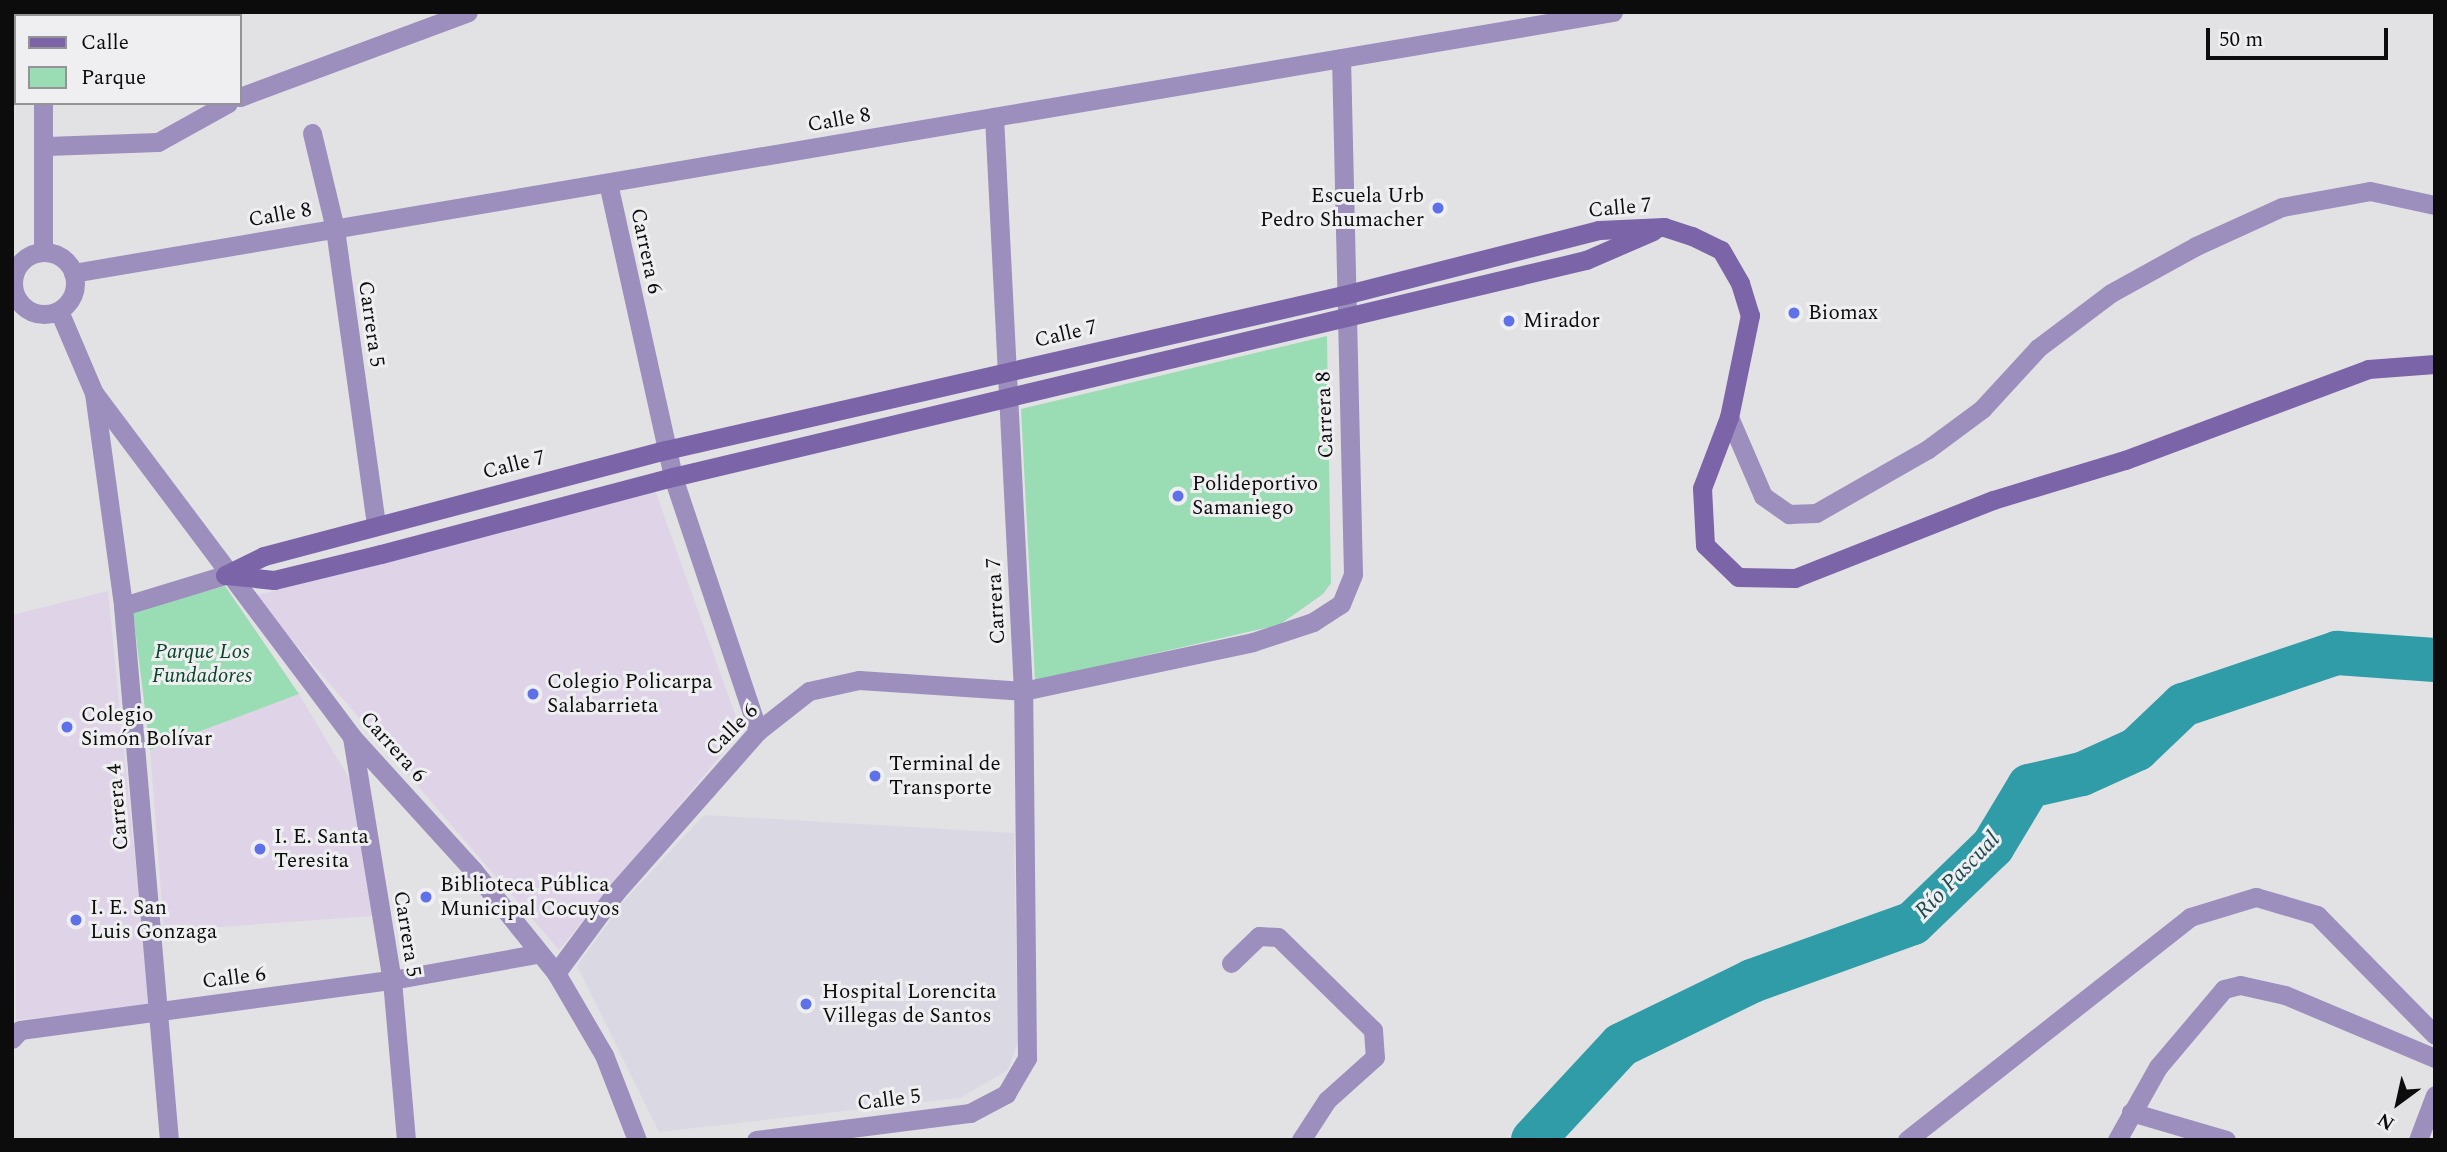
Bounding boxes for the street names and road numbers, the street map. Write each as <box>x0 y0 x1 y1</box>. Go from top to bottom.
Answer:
street label: Calle 8 <box>805 102 873 138</box>
street label: Calle 7 <box>1587 193 1653 223</box>
street label: Calle 8 <box>246 197 314 233</box>
street label: Carrera 6 <box>625 206 667 296</box>
street label: Carrera 5 <box>352 279 390 369</box>
street label: Calle 7 <box>1032 315 1100 353</box>
street label: Carrera 8 <box>1311 371 1339 459</box>
street label: Calle 7 <box>480 445 548 485</box>
street label: Carrera 7 <box>981 557 1011 645</box>
street label: Calle 6 <box>701 699 763 761</box>
street label: Carrera 6 <box>355 706 431 788</box>
street label: Carrera 4 <box>102 763 134 851</box>
street label: Carrera 5 <box>388 889 426 979</box>
street label: Calle 6 <box>201 962 267 994</box>
street label: Calle 5 <box>856 1084 922 1116</box>

